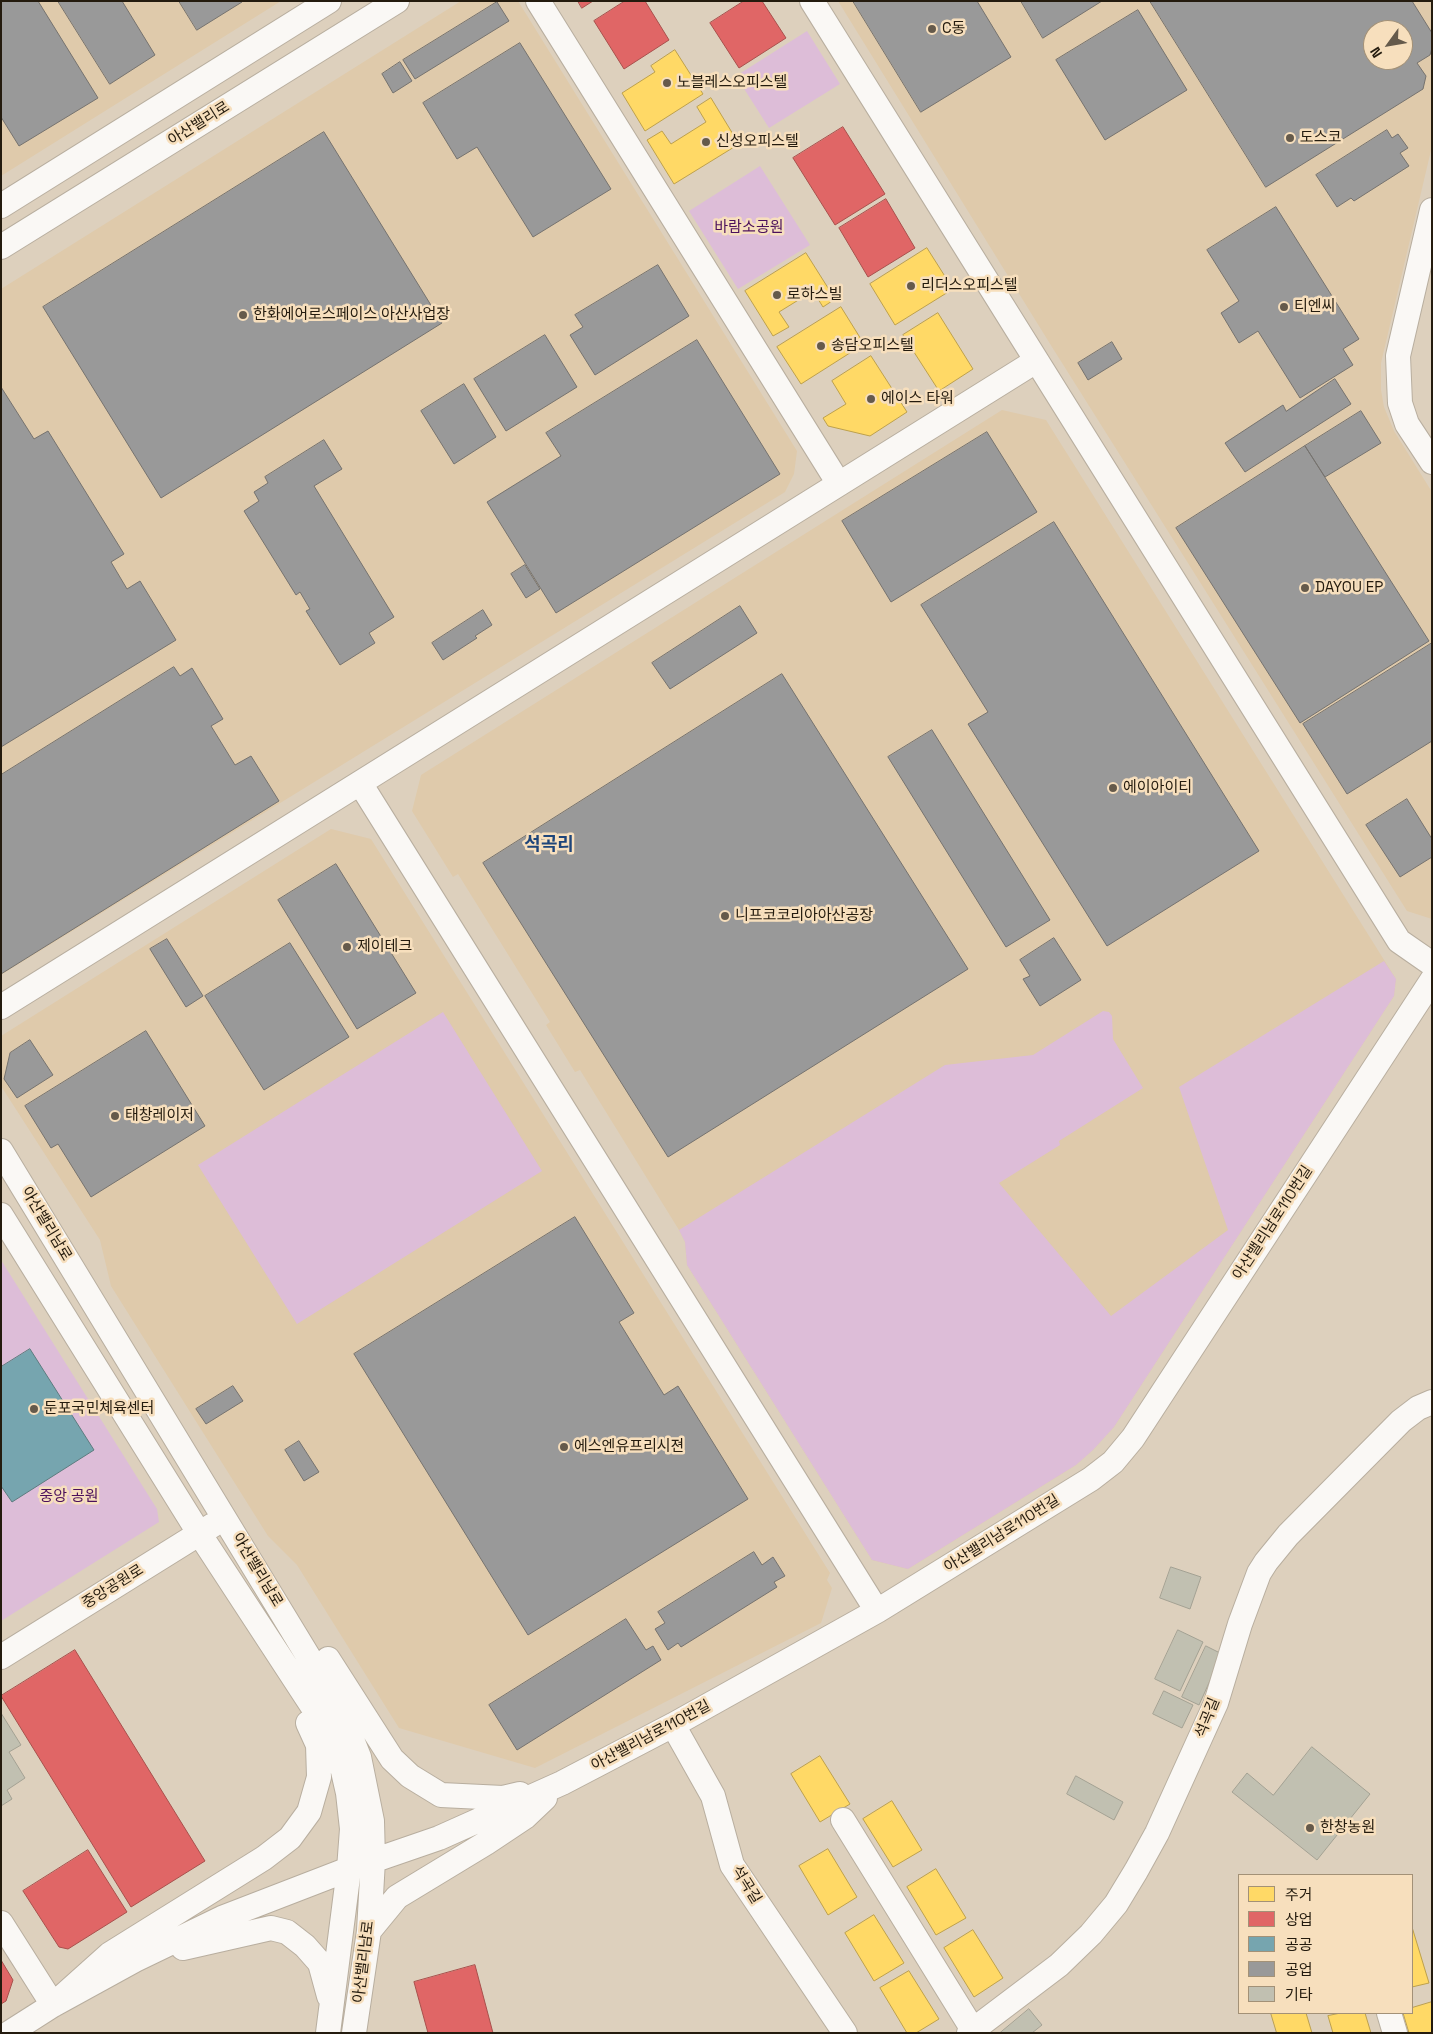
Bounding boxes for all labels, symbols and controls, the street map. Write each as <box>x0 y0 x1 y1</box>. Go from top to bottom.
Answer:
place label: C동 <box>942 20 965 38</box>
north arrow <box>1363 20 1413 70</box>
marker: C동 <box>926 23 938 35</box>
text: N <box>1366 44 1386 61</box>
place label: 노블레스오피스텔 <box>677 74 787 92</box>
marker: 노블레스오피스텔 <box>661 77 673 89</box>
street label: 아산밸리로 <box>165 98 233 150</box>
place label: 도스코 <box>1300 129 1341 147</box>
marker: 도스코 <box>1284 132 1296 144</box>
place label: 신성오피스텔 <box>716 133 799 151</box>
marker: 신성오피스텔 <box>700 136 712 148</box>
park label: 바람소공원 <box>715 219 783 237</box>
place label: 리더스오피스텔 <box>921 277 1018 295</box>
marker: 리더스오피스텔 <box>905 280 917 292</box>
place label: 로하스빌 <box>787 286 842 304</box>
marker: 로하스빌 <box>771 289 783 301</box>
place label: 티엔씨 <box>1294 298 1335 316</box>
marker: 티엔씨 <box>1278 301 1290 313</box>
place label: 한화에어로스페이스 아산사업장 <box>253 306 450 324</box>
marker: 한화에어로스페이스 아산사업장 <box>237 309 249 321</box>
place label: 송담오피스텔 <box>831 337 914 355</box>
marker: 송담오피스텔 <box>815 340 827 352</box>
place label: 에이스 타워 <box>881 390 954 408</box>
marker: 에이스 타워 <box>865 393 877 405</box>
place label: DAYOU EP <box>1315 579 1383 597</box>
marker: DAYOU EP <box>1299 582 1311 594</box>
place label: 에이아이티 <box>1123 779 1192 797</box>
marker: 에이아이티 <box>1107 782 1119 794</box>
district label: 석곡리 <box>524 834 574 856</box>
place label: 니프코코리아아산공장 <box>735 907 873 925</box>
marker: 니프코코리아아산공장 <box>719 910 731 922</box>
place label: 제이테크 <box>357 938 412 956</box>
marker: 제이테크 <box>341 941 353 953</box>
place label: 태창레이저 <box>125 1107 194 1125</box>
marker: 태창레이저 <box>109 1110 121 1122</box>
street label: 아산밸리남로110번길 <box>1229 1163 1317 1283</box>
street label: 아산밸리남로 <box>17 1184 75 1264</box>
place label: 둔포국민체육센터 <box>44 1400 154 1418</box>
marker: 둔포국민체육센터 <box>28 1403 40 1415</box>
place label: 에스엔유프리시젼 <box>574 1438 684 1456</box>
marker: 에스엔유프리시젼 <box>558 1441 570 1453</box>
park label: 중앙 공원 <box>39 1488 99 1506</box>
street label: 아산밸리남로110번길 <box>941 1491 1063 1577</box>
street label: 아산밸리남로 <box>228 1530 286 1610</box>
street label: 중앙공원로 <box>79 1561 147 1613</box>
street label: 석곡길 <box>1192 1695 1224 1741</box>
street label: 아산밸리남로110번길 <box>588 1697 714 1775</box>
place label: 한창농원 <box>1320 1819 1375 1837</box>
marker: 한창농원 <box>1304 1822 1316 1834</box>
street label: 석곡길 <box>727 1863 765 1907</box>
legend <box>1238 1874 1413 2014</box>
text: 주거 <box>1285 1885 1313 1904</box>
text: 상업 <box>1285 1910 1313 1929</box>
street label: 아산밸리남로 <box>350 1920 378 2004</box>
text: 공공 <box>1285 1935 1313 1954</box>
text: 공업 <box>1285 1960 1313 1979</box>
text: 기타 <box>1285 1985 1313 2004</box>

